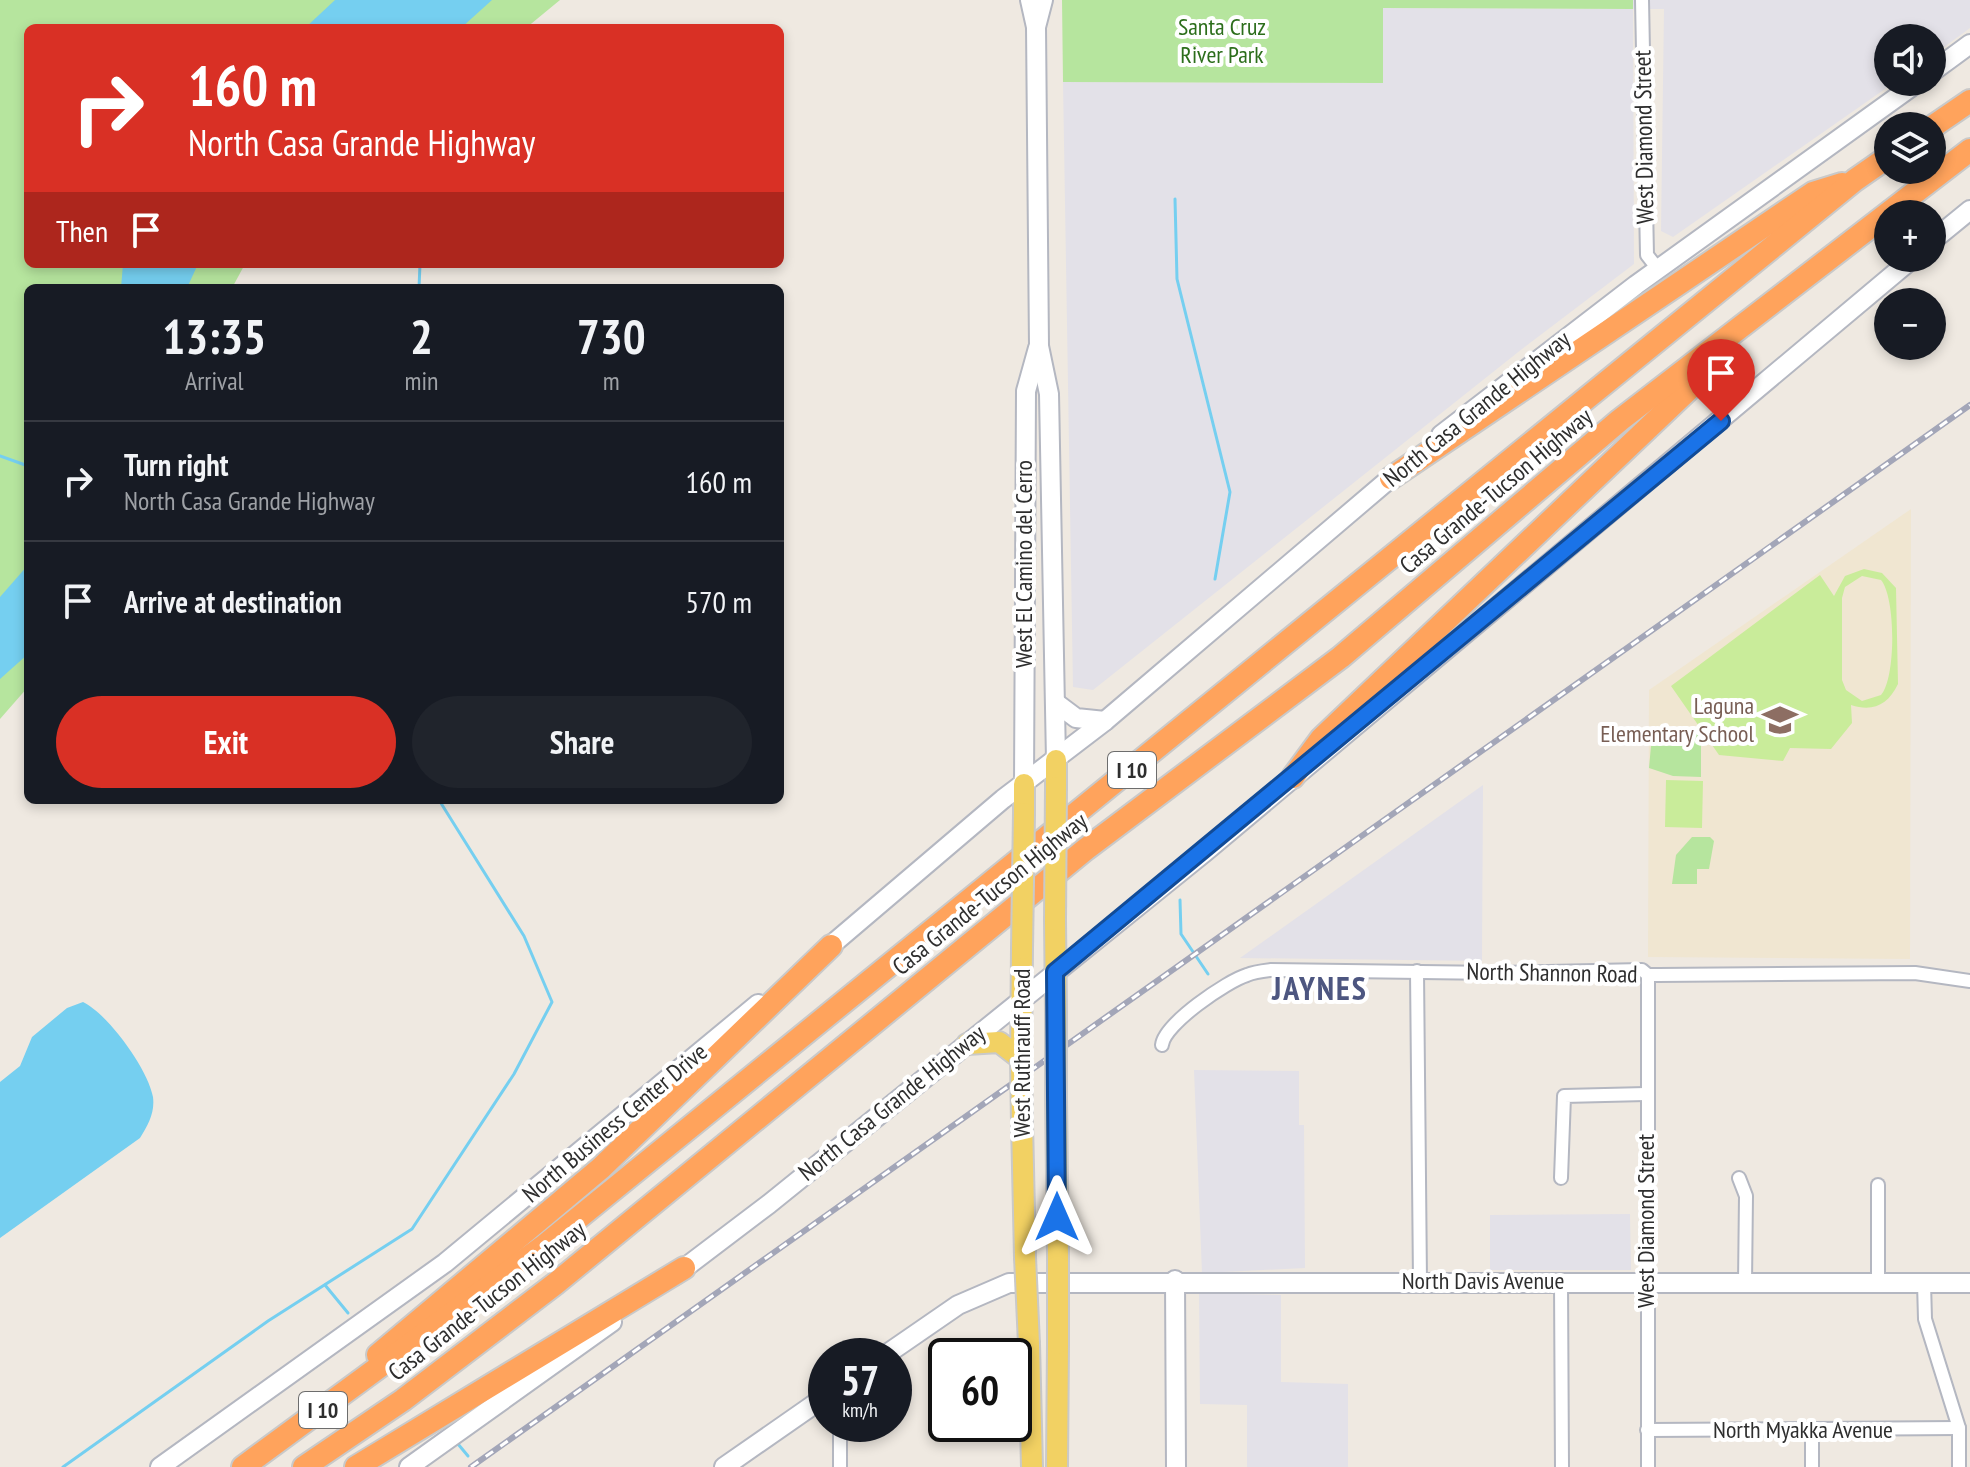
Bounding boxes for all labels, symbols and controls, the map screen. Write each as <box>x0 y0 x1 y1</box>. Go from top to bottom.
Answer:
park label: Santa Cruz River Park <box>1178 11 1266 70</box>
map controls <box>1874 24 1946 360</box>
button: sound <box>1874 24 1946 96</box>
text: 160 m <box>188 49 317 121</box>
street label: West Diamond Street <box>1626 49 1661 224</box>
icon: right <box>56 56 160 160</box>
button: layers <box>1874 112 1946 184</box>
text: North Casa Grande Highway <box>188 119 535 166</box>
button: + <box>1874 200 1946 272</box>
icon: arrive <box>124 208 168 252</box>
text: Then <box>56 211 108 250</box>
button: − <box>1874 288 1946 360</box>
text: 13:35 <box>162 305 266 367</box>
text: 2 <box>410 305 433 367</box>
text: 730 <box>577 305 646 367</box>
street label: North Casa Grande Highway <box>1377 324 1576 493</box>
pin <box>1687 339 1755 421</box>
icon: arrive <box>1699 351 1743 395</box>
text: Arrival <box>185 364 244 397</box>
text: min <box>404 364 438 397</box>
text: m <box>603 364 620 397</box>
street label: Casa Grande-Tucson Highway <box>1393 401 1598 580</box>
text: Turn right <box>124 445 228 484</box>
icon: right <box>56 459 100 503</box>
street label: West El Camino del Cerro <box>1008 460 1039 668</box>
text: 160 m <box>686 462 752 501</box>
text: North Casa Grande Highway <box>124 484 375 517</box>
icon: arrive <box>56 579 100 623</box>
text: Arrive at destination <box>124 582 342 621</box>
text: 570 m <box>686 582 752 621</box>
place label: Laguna Elementary School <box>1600 690 1754 749</box>
button: Exit <box>56 696 396 788</box>
button: Share <box>412 696 752 788</box>
school or university icon: Laguna Elementary School <box>1761 701 1799 739</box>
road number: I 10 <box>1108 752 1156 788</box>
street label: Casa Grande-Tucson Highway <box>886 805 1093 982</box>
street label: North Shannon Road <box>1466 956 1638 989</box>
district label: JAYNES <box>1271 967 1368 1009</box>
street label: West Ruthrauff Road <box>1006 968 1037 1138</box>
street label: North Casa Grande Highway <box>792 1018 991 1187</box>
street label: North Business Center Drive <box>516 1036 713 1209</box>
street label: West Diamond Street <box>1630 1134 1661 1308</box>
position arrow <box>1015 1175 1099 1259</box>
street label: Casa Grande-Tucson Highway <box>382 1214 592 1387</box>
street label: North Davis Avenue <box>1402 1265 1564 1296</box>
speed limit sign: 60 <box>928 1338 1032 1442</box>
text: 57 <box>841 1354 879 1406</box>
road number: I 10 <box>299 1392 347 1428</box>
text: km/h <box>842 1397 878 1423</box>
street label: North Myakka Avenue <box>1713 1414 1893 1445</box>

